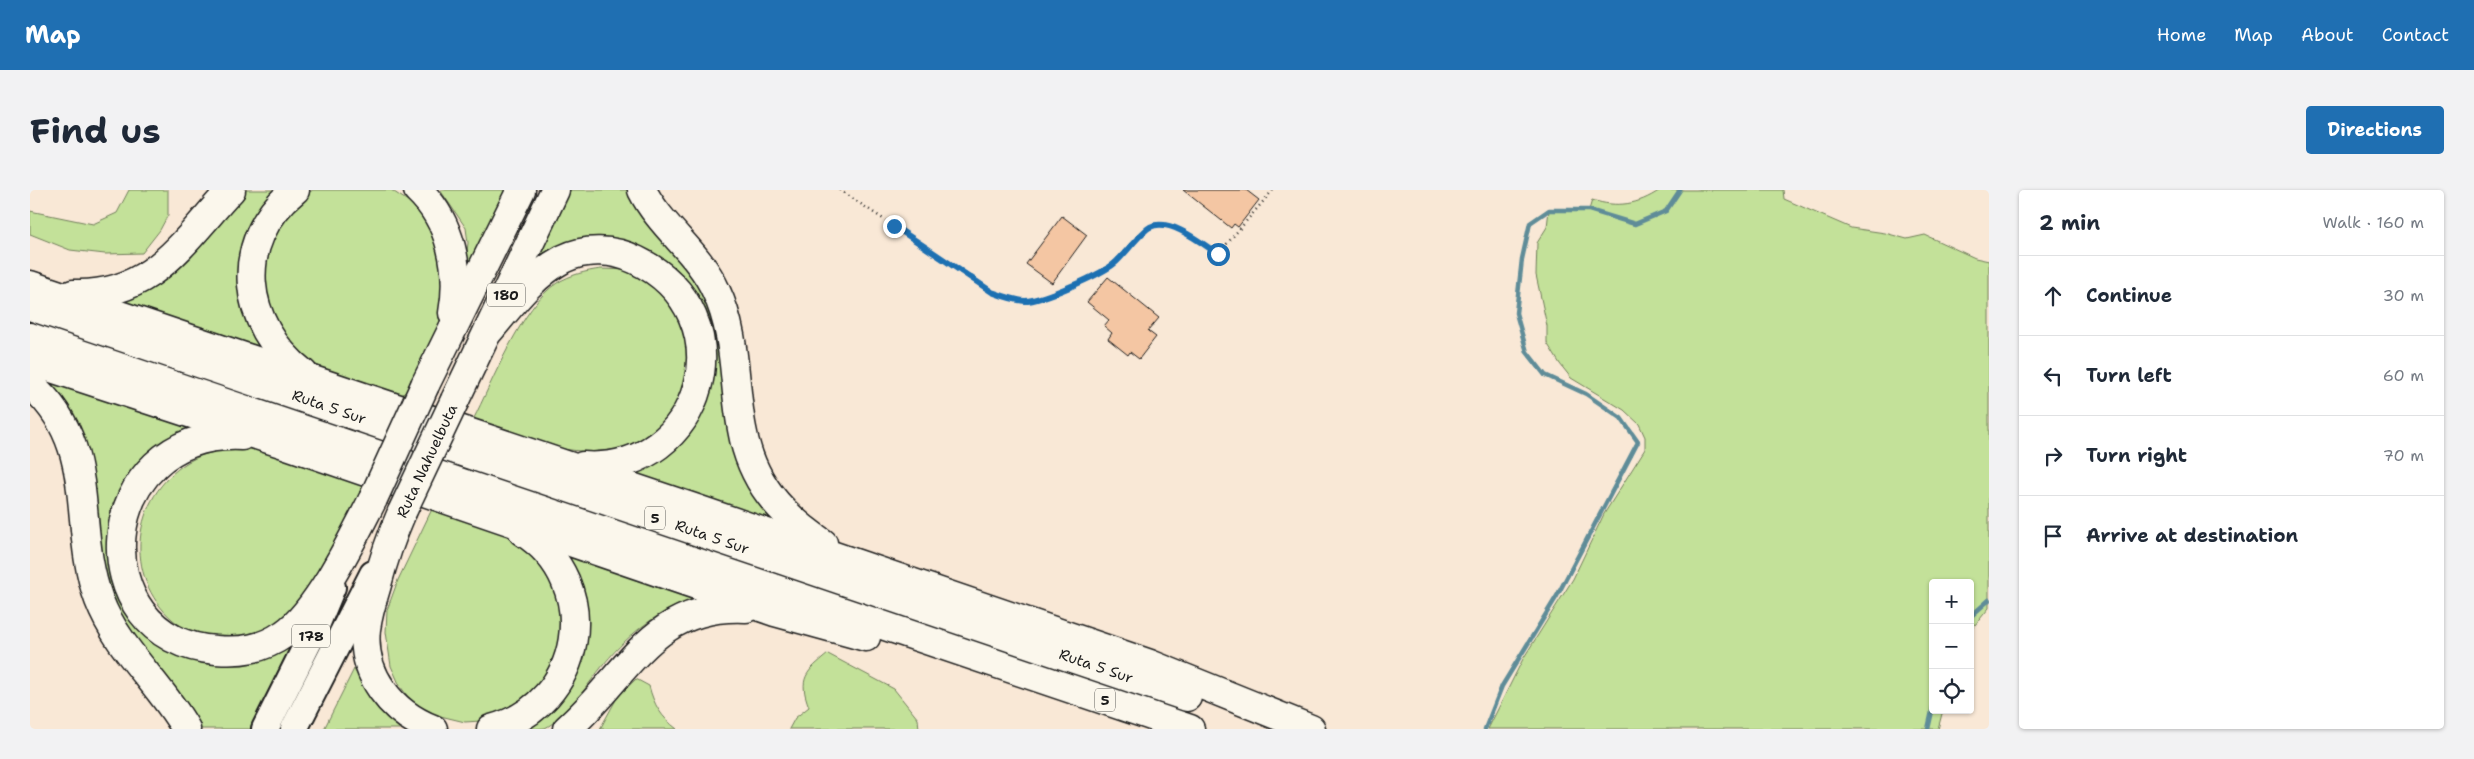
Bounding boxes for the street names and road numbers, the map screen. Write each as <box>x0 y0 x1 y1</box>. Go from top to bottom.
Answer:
road number: 180 <box>487 284 525 306</box>
street label: Ruta 5 Sur <box>289 385 369 429</box>
street label: Ruta Nahuelbuta <box>392 400 462 521</box>
road number: 5 <box>645 506 665 529</box>
street label: Ruta 5 Sur <box>672 515 752 559</box>
road number: 178 <box>292 624 330 648</box>
street label: Ruta 5 Sur <box>1056 644 1136 688</box>
road number: 5 <box>1095 688 1115 712</box>

